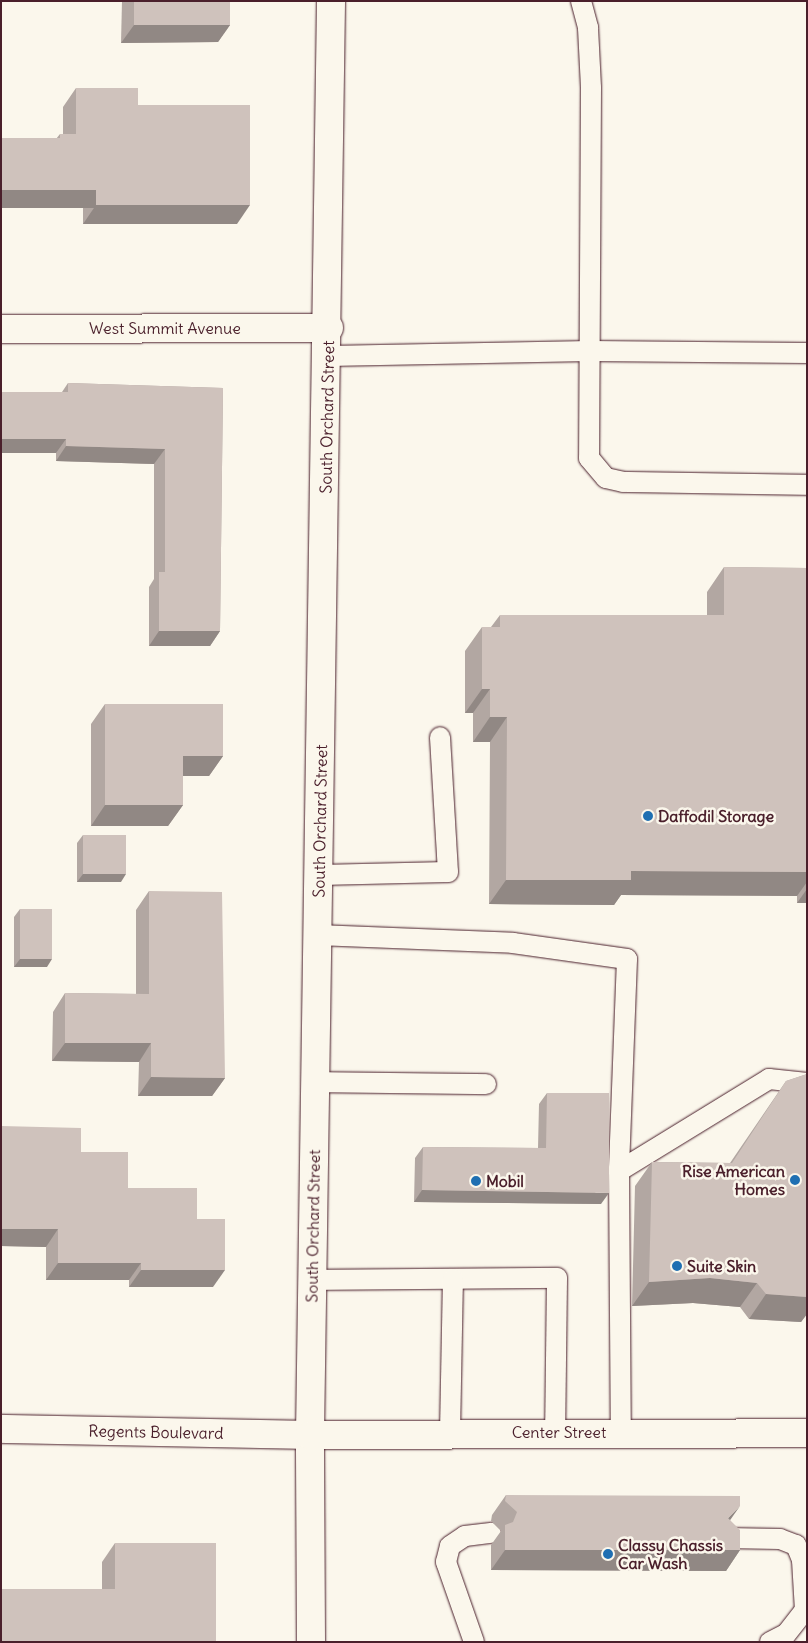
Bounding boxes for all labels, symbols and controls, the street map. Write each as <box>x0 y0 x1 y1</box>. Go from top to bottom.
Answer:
street label: West Summit Avenue <box>89 318 241 338</box>
street label: South Orchard Street <box>316 340 338 494</box>
street label: South Orchard Street <box>309 744 331 898</box>
place label: Daffodil Storage <box>658 806 774 826</box>
marker: Daffodil Storage <box>642 810 654 822</box>
street label: South Orchard Street <box>302 1149 324 1303</box>
place label: Rise American Homes <box>682 1161 785 1199</box>
place label: Mobil <box>486 1171 524 1191</box>
marker: Rise American Homes <box>789 1174 801 1186</box>
marker: Mobil <box>470 1175 482 1187</box>
place label: Suite Skin <box>687 1256 756 1276</box>
marker: Suite Skin <box>671 1260 683 1272</box>
street label: Regents Boulevard <box>88 1421 224 1443</box>
street label: Center Street <box>512 1422 606 1442</box>
place label: Classy Chassis Car Wash <box>618 1535 723 1573</box>
marker: Classy Chassis Car Wash <box>602 1548 614 1560</box>

